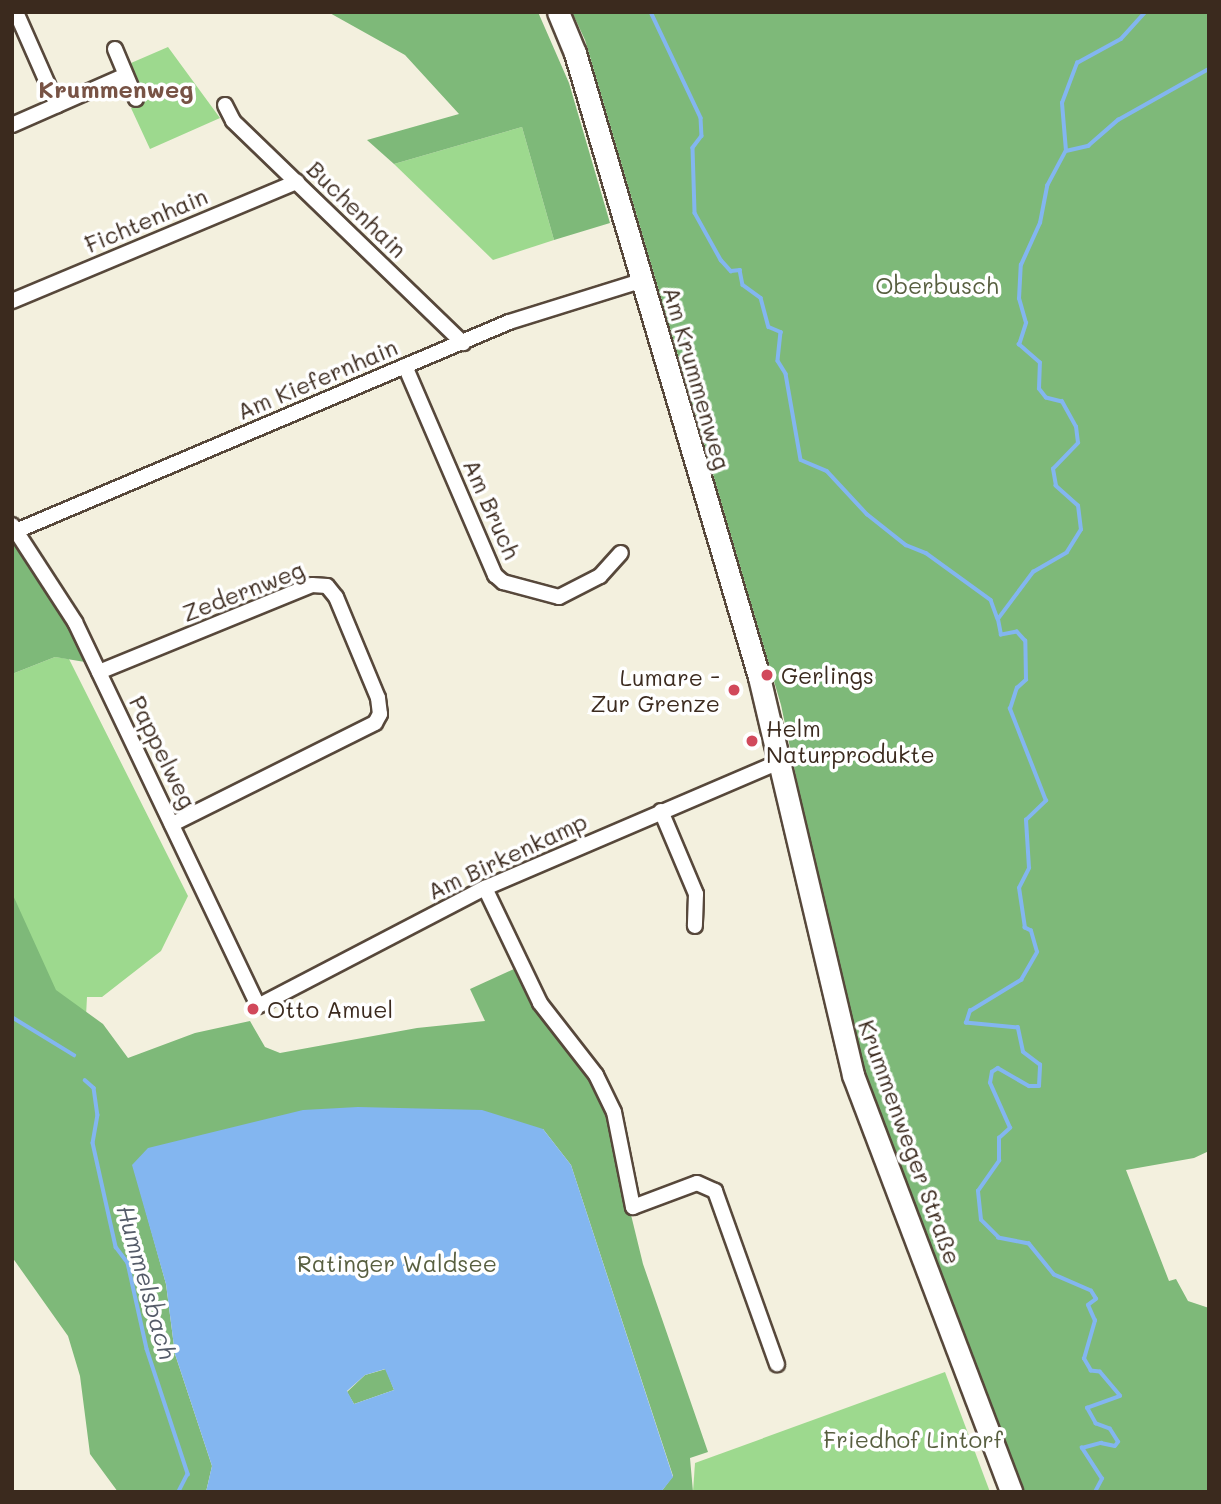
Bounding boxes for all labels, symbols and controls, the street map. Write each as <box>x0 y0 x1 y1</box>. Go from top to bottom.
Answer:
district label: Krummenweg <box>38 75 194 103</box>
street label: Buchenhain <box>302 155 412 263</box>
street label: Fichtenhain <box>81 182 211 258</box>
park label: Oberbusch <box>875 271 999 299</box>
street label: Am Krummenweg <box>658 283 736 473</box>
street label: Am Kiefernhain <box>233 333 401 425</box>
street label: Am Bruch <box>458 455 526 563</box>
street label: Zedernweg <box>178 555 308 627</box>
place label: Gerlings <box>781 661 874 689</box>
place label: Lumare - Zur Grenze <box>590 663 720 717</box>
marker: Gerlings <box>759 667 775 683</box>
marker: Lumare - Zur Grenze <box>726 682 742 698</box>
street label: Pappelweg <box>124 691 202 813</box>
place label: Helm Naturprodukte <box>766 714 935 768</box>
marker: Helm Naturprodukte <box>744 733 760 749</box>
street label: Am Birkenkamp <box>423 807 591 905</box>
place label: Otto Amuel <box>267 995 393 1023</box>
marker: Otto Amuel <box>245 1001 261 1017</box>
street label: Krummenweger Straße <box>853 1016 967 1268</box>
water label: Hummelsbach <box>111 1202 183 1362</box>
park label: Ratinger Waldsee <box>297 1249 497 1277</box>
park label: Friedhof Lintorf <box>823 1425 1003 1453</box>

